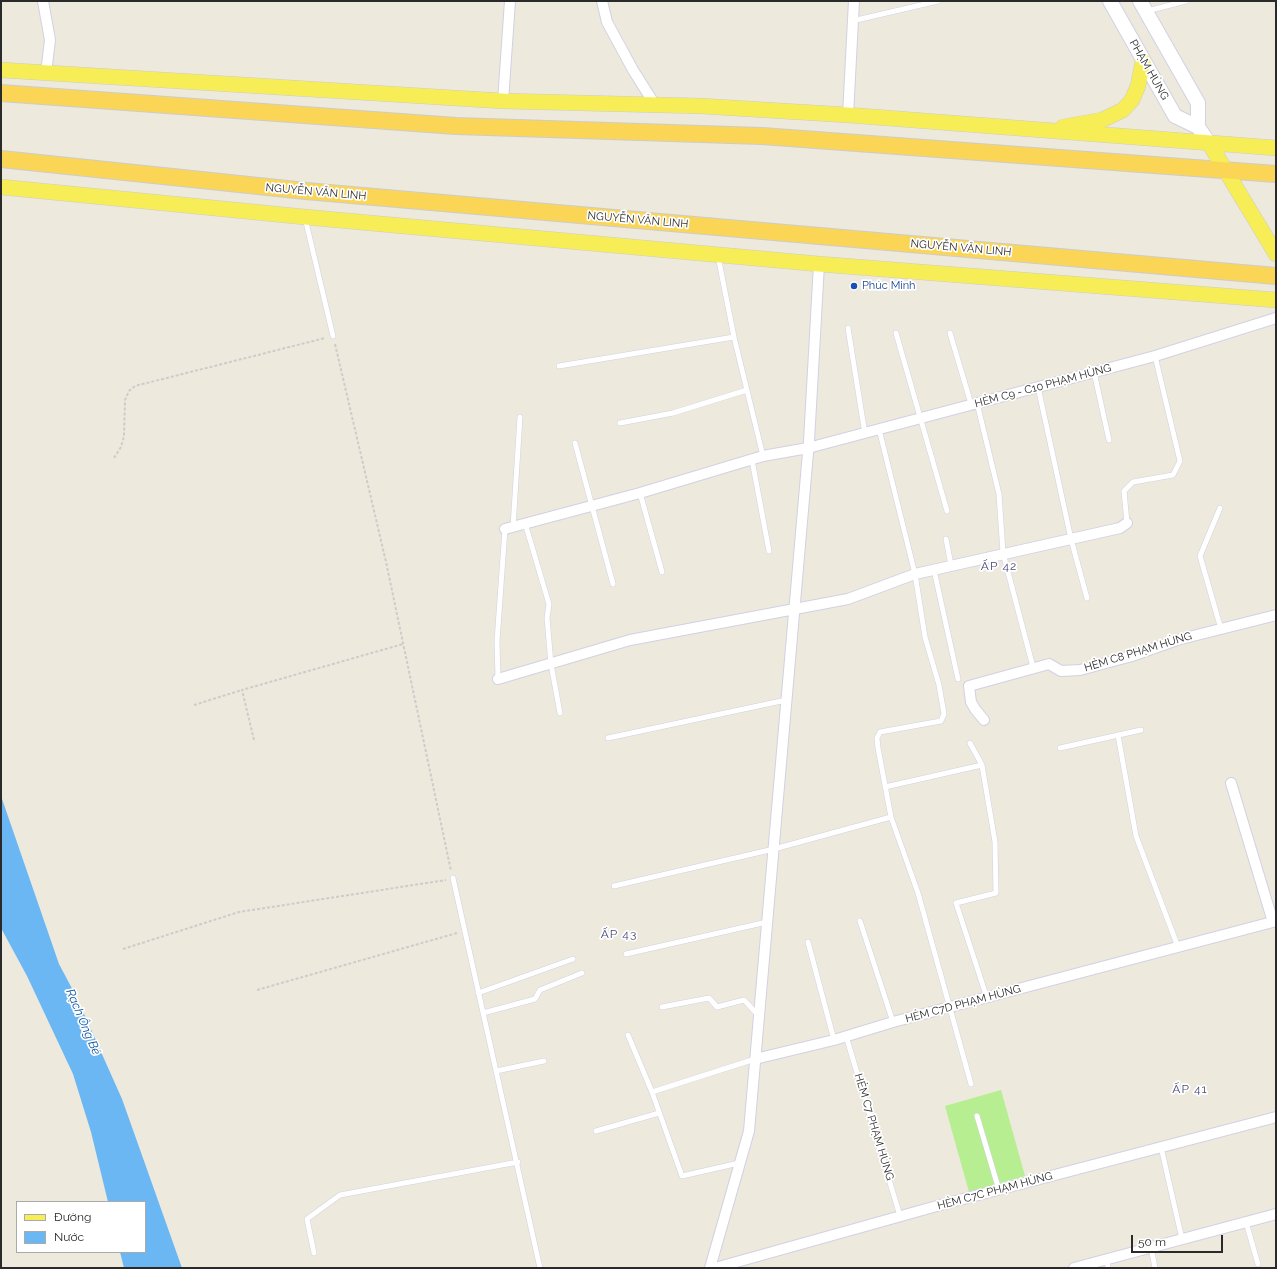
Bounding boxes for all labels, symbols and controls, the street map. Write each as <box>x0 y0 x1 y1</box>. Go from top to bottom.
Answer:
street label: PHẠM HÙNG <box>1126 37 1172 103</box>
street label: NGUYỄN VĂN LINH <box>265 181 367 203</box>
street label: NGUYỄN VĂN LINH <box>587 209 689 231</box>
street label: NGUYỄN VĂN LINH <box>910 237 1012 259</box>
place label: Phúc Minh <box>862 279 916 293</box>
marker: Phúc Minh <box>849 281 859 291</box>
street label: HẺM C9 - C10 PHẠM HÙNG <box>973 361 1113 411</box>
district label: ẤP 42 <box>981 559 1017 573</box>
street label: HẺM C8 PHẠM HÙNG <box>1083 629 1193 675</box>
district label: ẤP 43 <box>601 927 637 941</box>
street label: HẺM C7D PHẠM HÙNG <box>904 982 1022 1026</box>
water label: Rạch Ông Bé <box>63 987 103 1057</box>
street label: HẺM C7 PHẠM HÙNG <box>851 1072 897 1182</box>
district label: ẤP 41 <box>1172 1082 1208 1096</box>
street label: HẺM C7C PHẠM HÙNG <box>936 1169 1054 1213</box>
legend <box>16 1201 146 1253</box>
text: Đường <box>54 1210 91 1224</box>
scale bar <box>1133 1227 1225 1253</box>
text: Nước <box>54 1230 84 1244</box>
text: 50 m <box>1138 1235 1166 1249</box>

